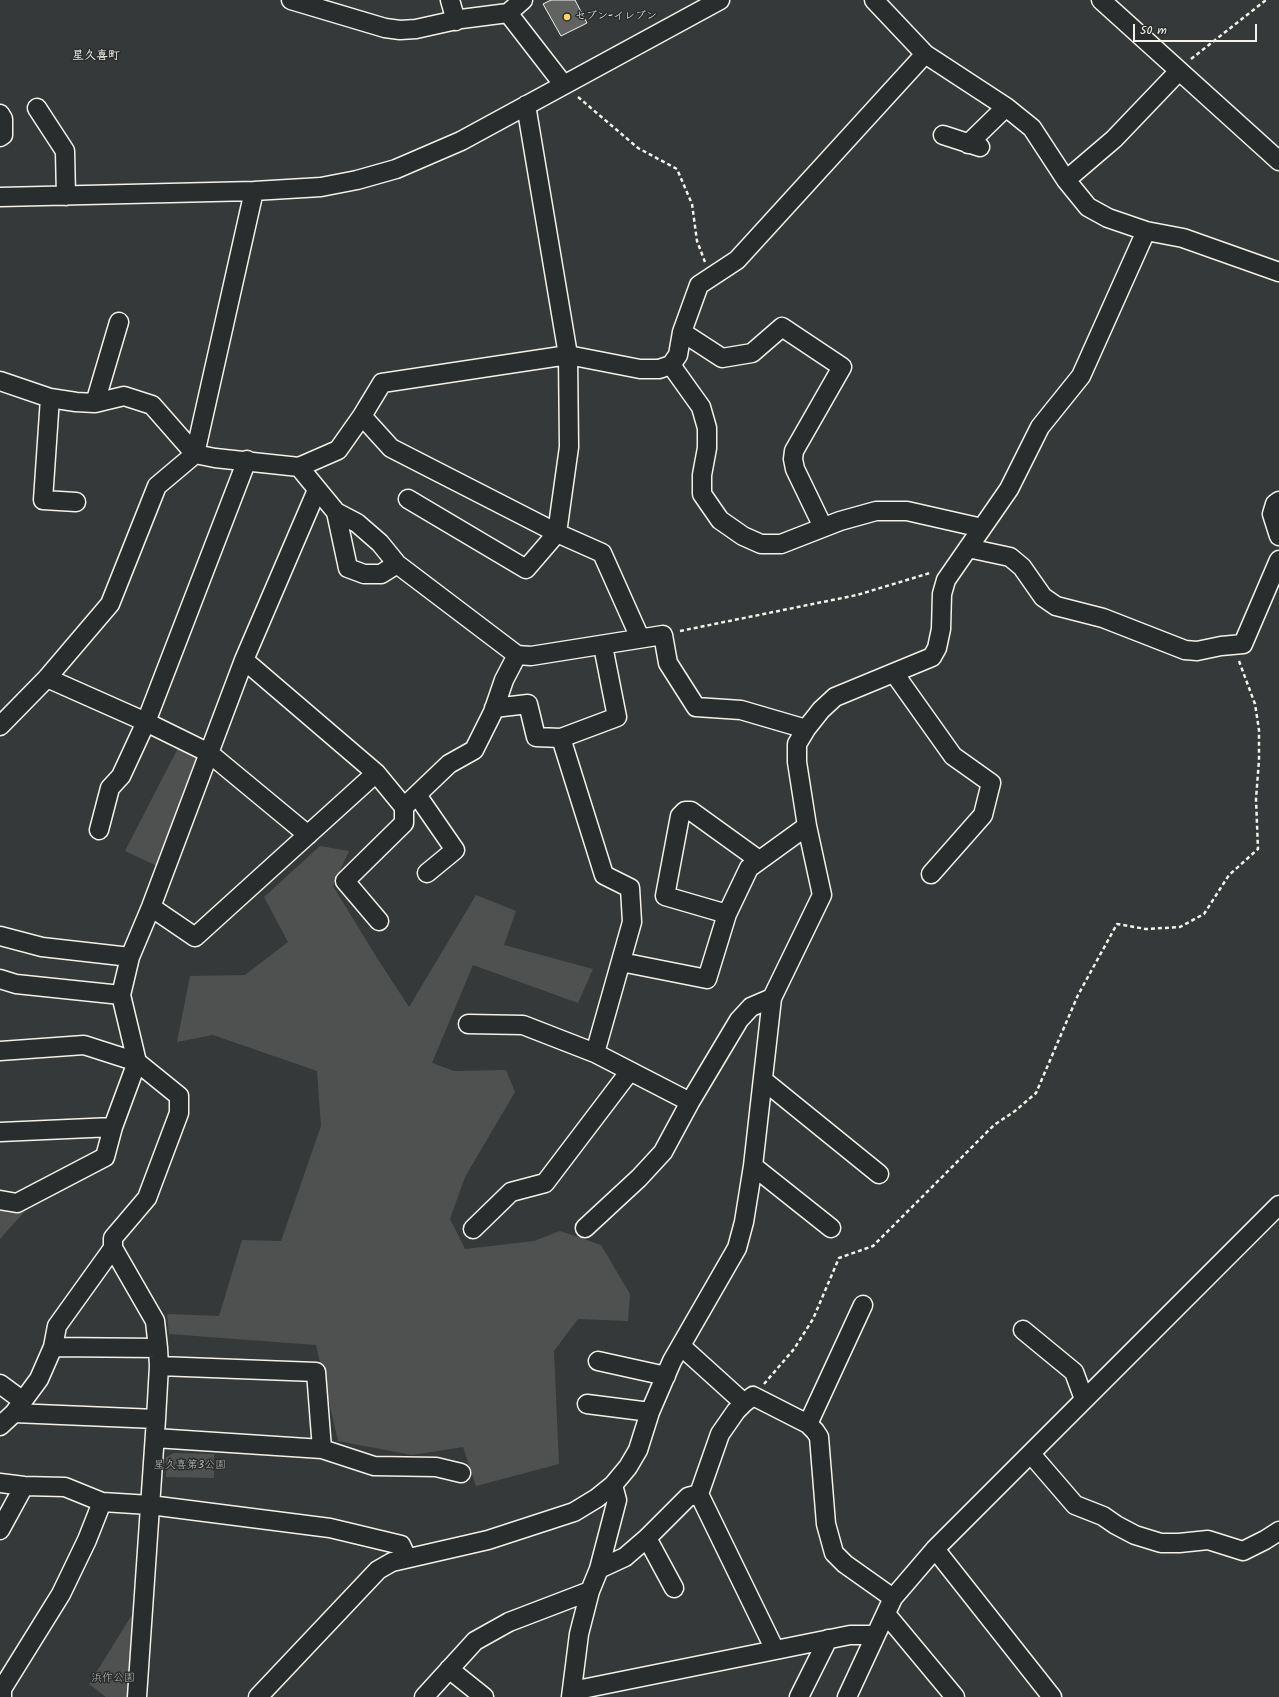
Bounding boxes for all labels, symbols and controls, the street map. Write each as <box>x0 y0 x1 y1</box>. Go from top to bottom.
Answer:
place label: セブン-イレブン <box>575 10 657 24</box>
marker: セブン-イレブン <box>562 12 572 22</box>
scale bar <box>1135 16 1259 42</box>
text: 50 m <box>1140 21 1167 40</box>
district label: 星久喜町 <box>72 50 120 64</box>
park label: 星久喜第3公園 <box>154 1459 226 1473</box>
park label: 浜作公園 <box>91 1672 135 1686</box>

